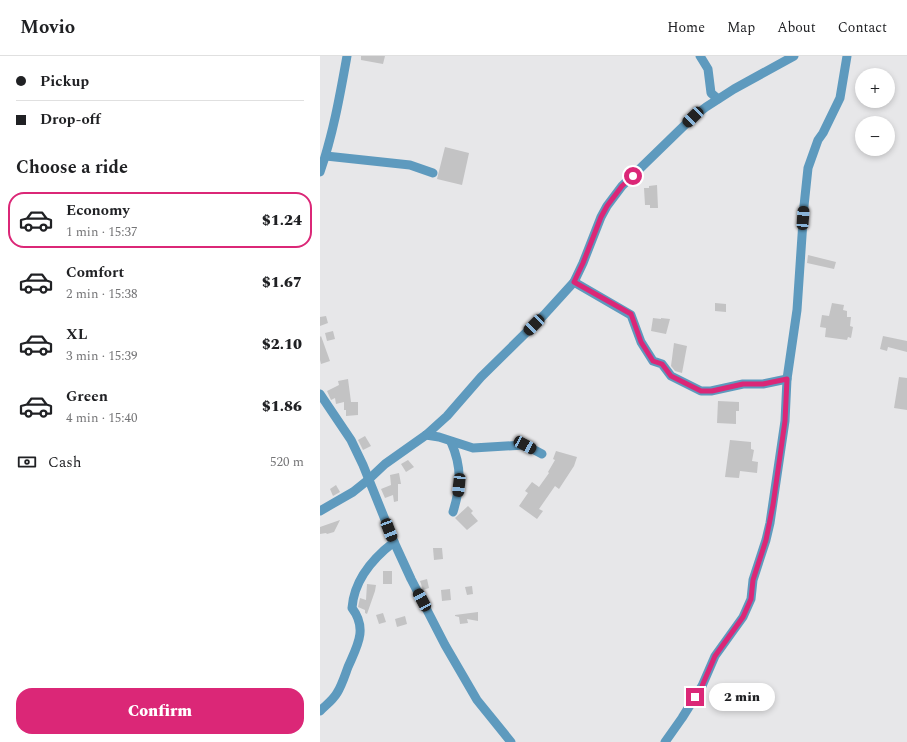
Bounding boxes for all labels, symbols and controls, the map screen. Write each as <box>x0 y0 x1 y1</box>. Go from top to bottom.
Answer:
text: Movio <box>20 13 75 42</box>
text: Home <box>667 17 705 38</box>
text: Map <box>727 17 755 38</box>
text: About <box>777 17 816 38</box>
text: Contact <box>838 17 887 38</box>
map controls <box>855 68 895 156</box>
button: + <box>855 68 895 108</box>
text: Pickup <box>40 70 89 93</box>
car <box>680 104 706 130</box>
text: Drop-off <box>40 108 101 131</box>
button: − <box>855 116 895 156</box>
text: Choose a ride <box>16 154 128 181</box>
route start <box>624 167 642 185</box>
text: Economy <box>66 199 130 222</box>
icon: car <box>18 202 54 238</box>
car <box>796 206 810 230</box>
text: $1.24 <box>262 209 302 232</box>
text: 1 min · 15:37 <box>66 222 138 242</box>
text: Comfort <box>66 261 124 284</box>
icon: car <box>18 264 54 300</box>
text: $1.67 <box>262 271 302 294</box>
text: 2 min · 15:38 <box>66 284 138 304</box>
car <box>521 312 547 338</box>
text: XL <box>66 323 87 346</box>
icon: car <box>18 326 54 362</box>
text: $2.10 <box>262 333 302 356</box>
text: 3 min · 15:39 <box>66 346 138 366</box>
text: Green <box>66 385 108 408</box>
icon: car <box>18 388 54 424</box>
text: $1.86 <box>262 395 302 418</box>
text: 4 min · 15:40 <box>66 408 138 428</box>
car <box>512 434 538 456</box>
icon: cash <box>16 451 38 473</box>
text: Cash <box>48 451 81 474</box>
text: 520 m <box>270 452 304 472</box>
car <box>452 472 466 498</box>
car <box>379 517 399 543</box>
car <box>411 587 433 613</box>
callout: 2 min <box>709 683 775 711</box>
text: 2 min <box>724 687 760 707</box>
button: Confirm <box>16 688 304 734</box>
route end <box>686 688 704 706</box>

